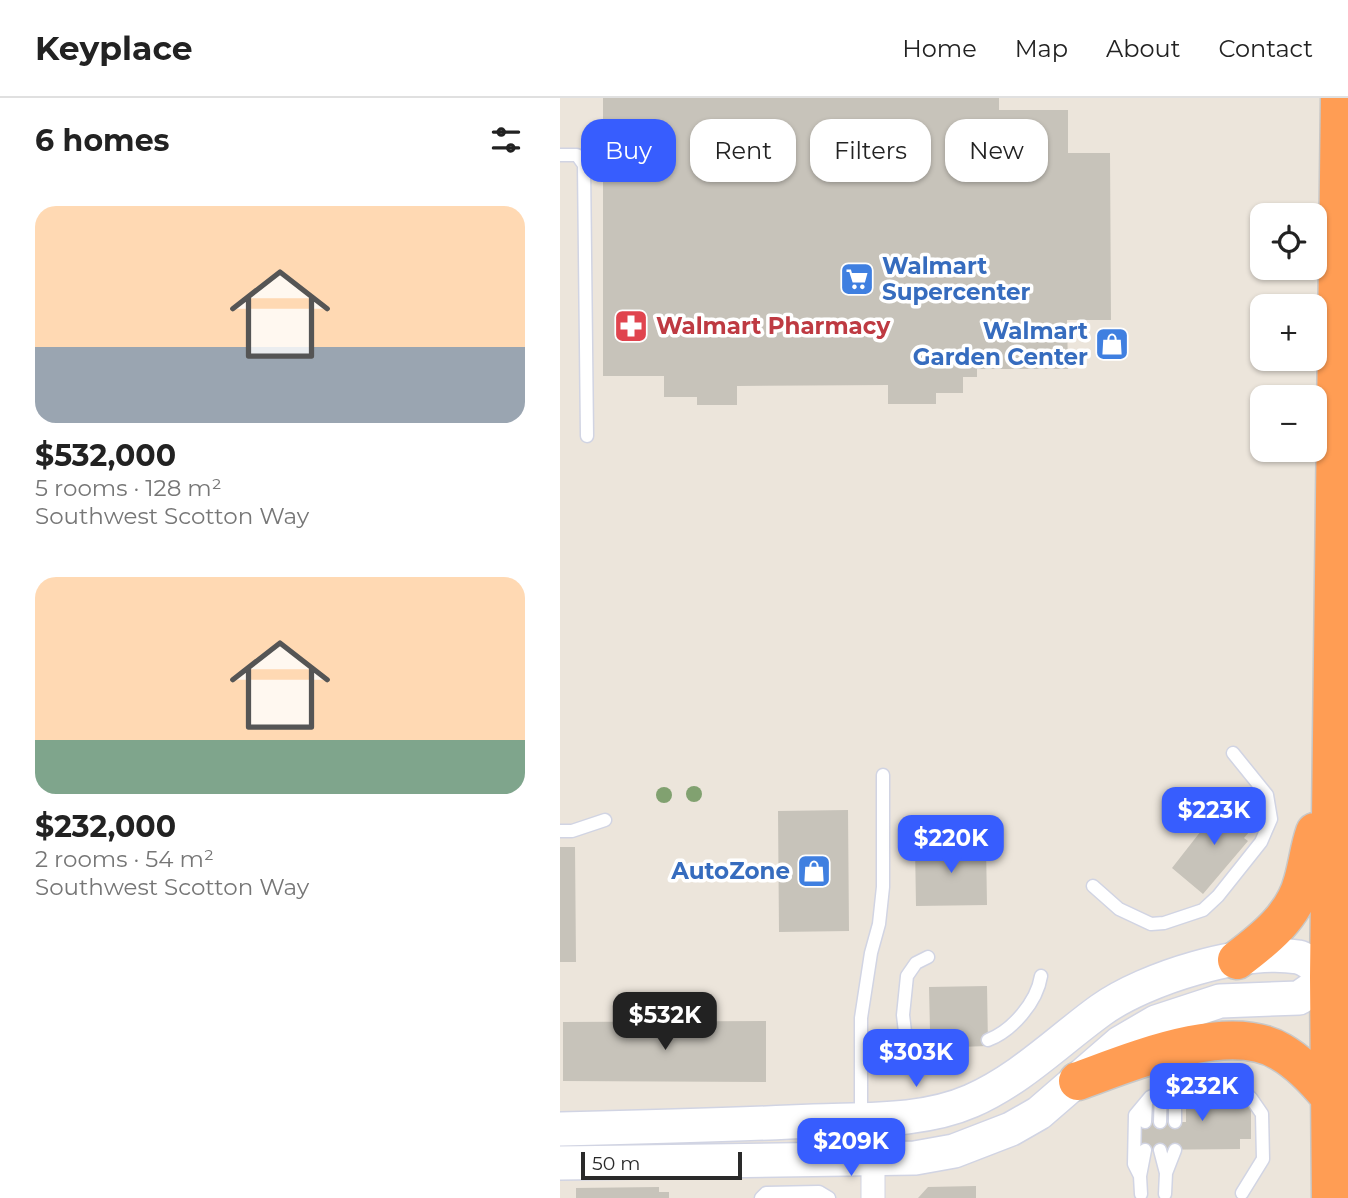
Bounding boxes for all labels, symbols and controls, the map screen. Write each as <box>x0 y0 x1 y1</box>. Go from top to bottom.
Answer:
text: Keyplace <box>35 28 193 68</box>
text: Home <box>902 34 977 63</box>
text: Map <box>1015 34 1068 63</box>
text: About <box>1106 34 1180 63</box>
text: Contact <box>1218 34 1313 63</box>
chip: Buy <box>581 119 676 182</box>
chip: Rent <box>690 119 796 182</box>
chip: Filters <box>810 119 931 182</box>
chip: New <box>945 119 1048 182</box>
icon: filters <box>487 121 525 159</box>
text: 6 homes <box>35 122 170 159</box>
map controls <box>1250 203 1327 462</box>
button: locate <box>1250 203 1327 280</box>
icon: home <box>217 251 343 377</box>
place label: Walmart Supercenter <box>882 252 1031 306</box>
supermarket icon: Walmart Supercenter <box>838 260 876 298</box>
button: + <box>1250 294 1327 371</box>
pharmacy icon: Walmart Pharmacy <box>612 307 650 345</box>
place label: Walmart Pharmacy <box>656 312 890 340</box>
place label: Walmart Garden Center <box>913 317 1088 371</box>
shop icon: Walmart Garden Center <box>1093 325 1131 363</box>
button: − <box>1250 385 1327 462</box>
text: $532,000 <box>35 437 176 474</box>
text: 5 rooms · 128 m² <box>35 474 222 502</box>
text: Southwest Scotton Way <box>35 502 309 530</box>
icon: home <box>217 622 343 748</box>
pin: $223K <box>1165 788 1263 847</box>
text: $223K <box>1178 796 1250 824</box>
text: $232,000 <box>35 808 176 845</box>
pin: $220K <box>902 816 1000 875</box>
text: $220K <box>914 824 988 852</box>
text: 2 rooms · 54 m² <box>35 845 214 873</box>
shop icon: AutoZone <box>795 852 833 890</box>
place label: AutoZone <box>670 857 790 885</box>
text: Southwest Scotton Way <box>35 873 309 901</box>
pin: $532K <box>616 992 714 1052</box>
text: $532K <box>629 1001 701 1029</box>
pin: $303K <box>867 1030 965 1089</box>
text: $303K <box>879 1038 953 1066</box>
pin: $232K <box>1153 1063 1251 1123</box>
text: $232K <box>1166 1072 1238 1100</box>
pin: $209K <box>802 1118 900 1178</box>
text: $209K <box>813 1127 889 1155</box>
scale bar <box>581 1149 742 1181</box>
text: 50 m <box>592 1152 640 1175</box>

